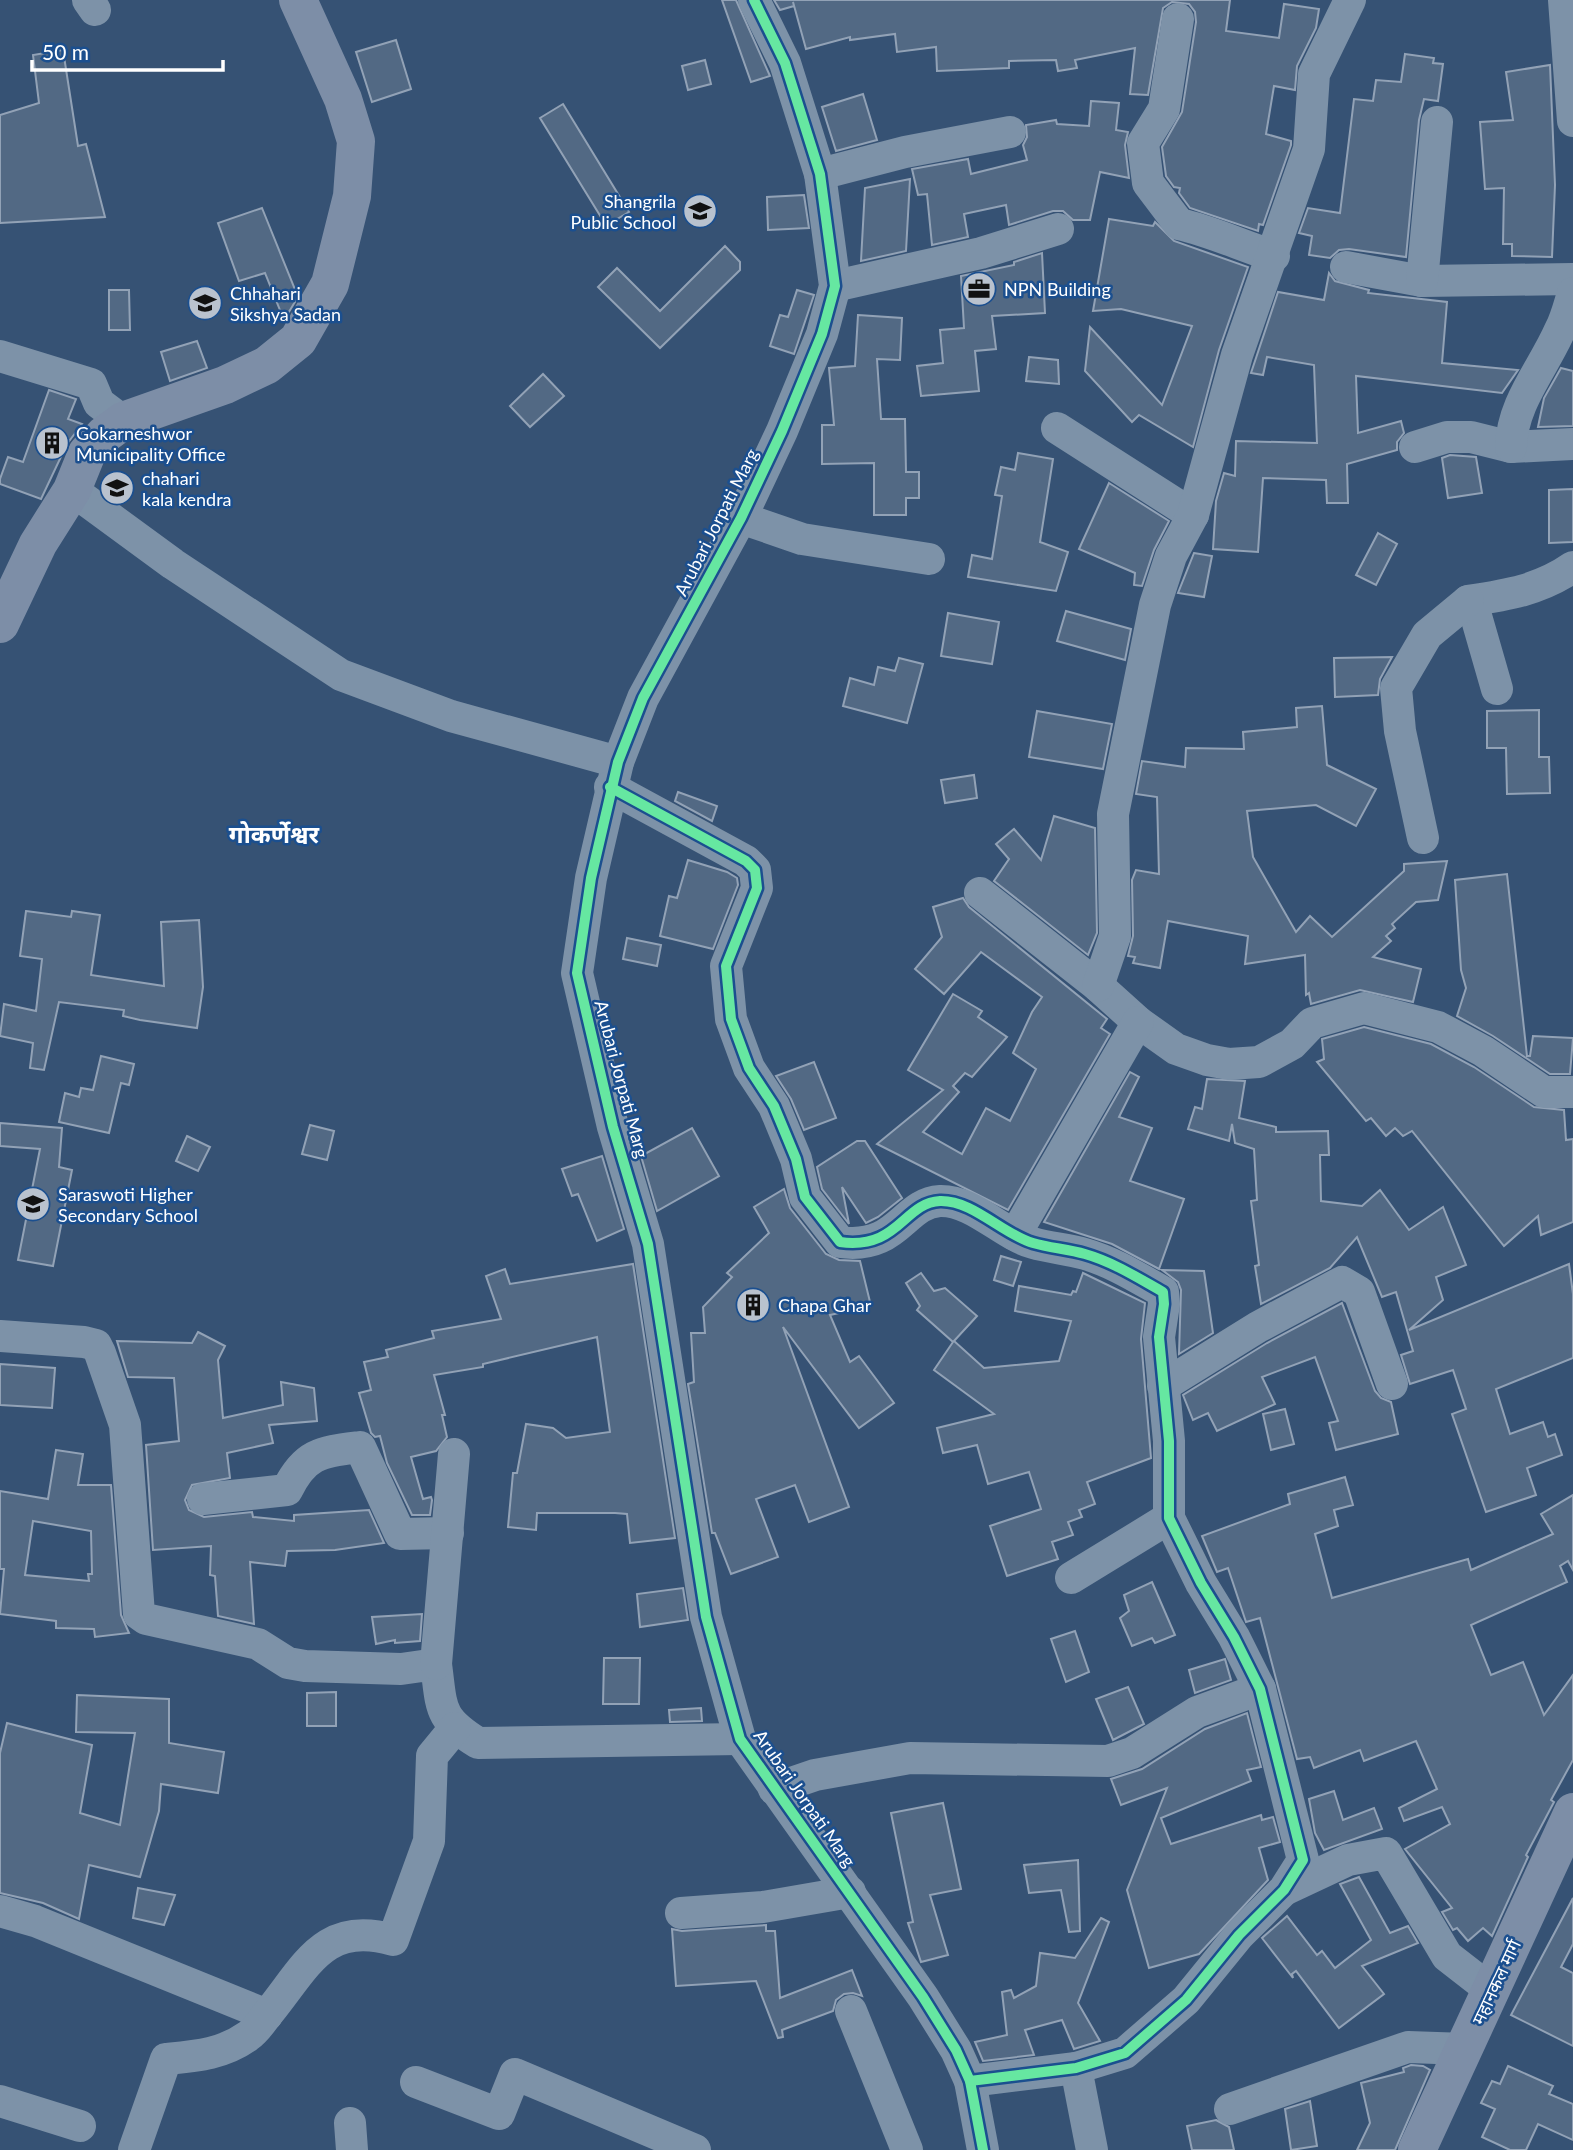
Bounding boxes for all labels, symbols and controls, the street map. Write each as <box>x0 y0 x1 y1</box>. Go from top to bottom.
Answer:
scale bar <box>32 28 222 72</box>
text: 50 m <box>42 39 89 64</box>
place label: Shangrila Public School <box>570 190 676 233</box>
school or university icon: Shangrila Public School <box>681 192 719 230</box>
office icon: NPN Building <box>960 270 998 308</box>
place label: NPN Building <box>1004 278 1111 300</box>
place label: Chhahari Sikshya Sadan <box>230 282 341 325</box>
school or university icon: Chhahari Sikshya Sadan <box>186 284 224 322</box>
place label: Gokarneshwor Municipality Office <box>76 422 226 465</box>
building icon: Gokarneshwor Municipality Office <box>33 424 71 462</box>
street label: Arubari Jorpati Marg <box>669 445 763 599</box>
place label: chahari kala kendra <box>142 467 232 510</box>
school or university icon: chahari kala kendra <box>98 469 136 507</box>
district label: गोकर्णेश्वर <box>229 819 320 848</box>
street label: Arubari Jorpati Marg <box>590 998 654 1160</box>
place label: Saraswoti Higher Secondary School <box>58 1183 198 1226</box>
school or university icon: Saraswoti Higher Secondary School <box>14 1185 52 1223</box>
building icon: Chapa Ghar <box>734 1286 772 1324</box>
place label: Chapa Ghar <box>778 1294 872 1316</box>
street label: Arubari Jorpati Marg <box>749 1725 861 1871</box>
street label: महानकल मार्ग <box>1467 1935 1526 2028</box>

